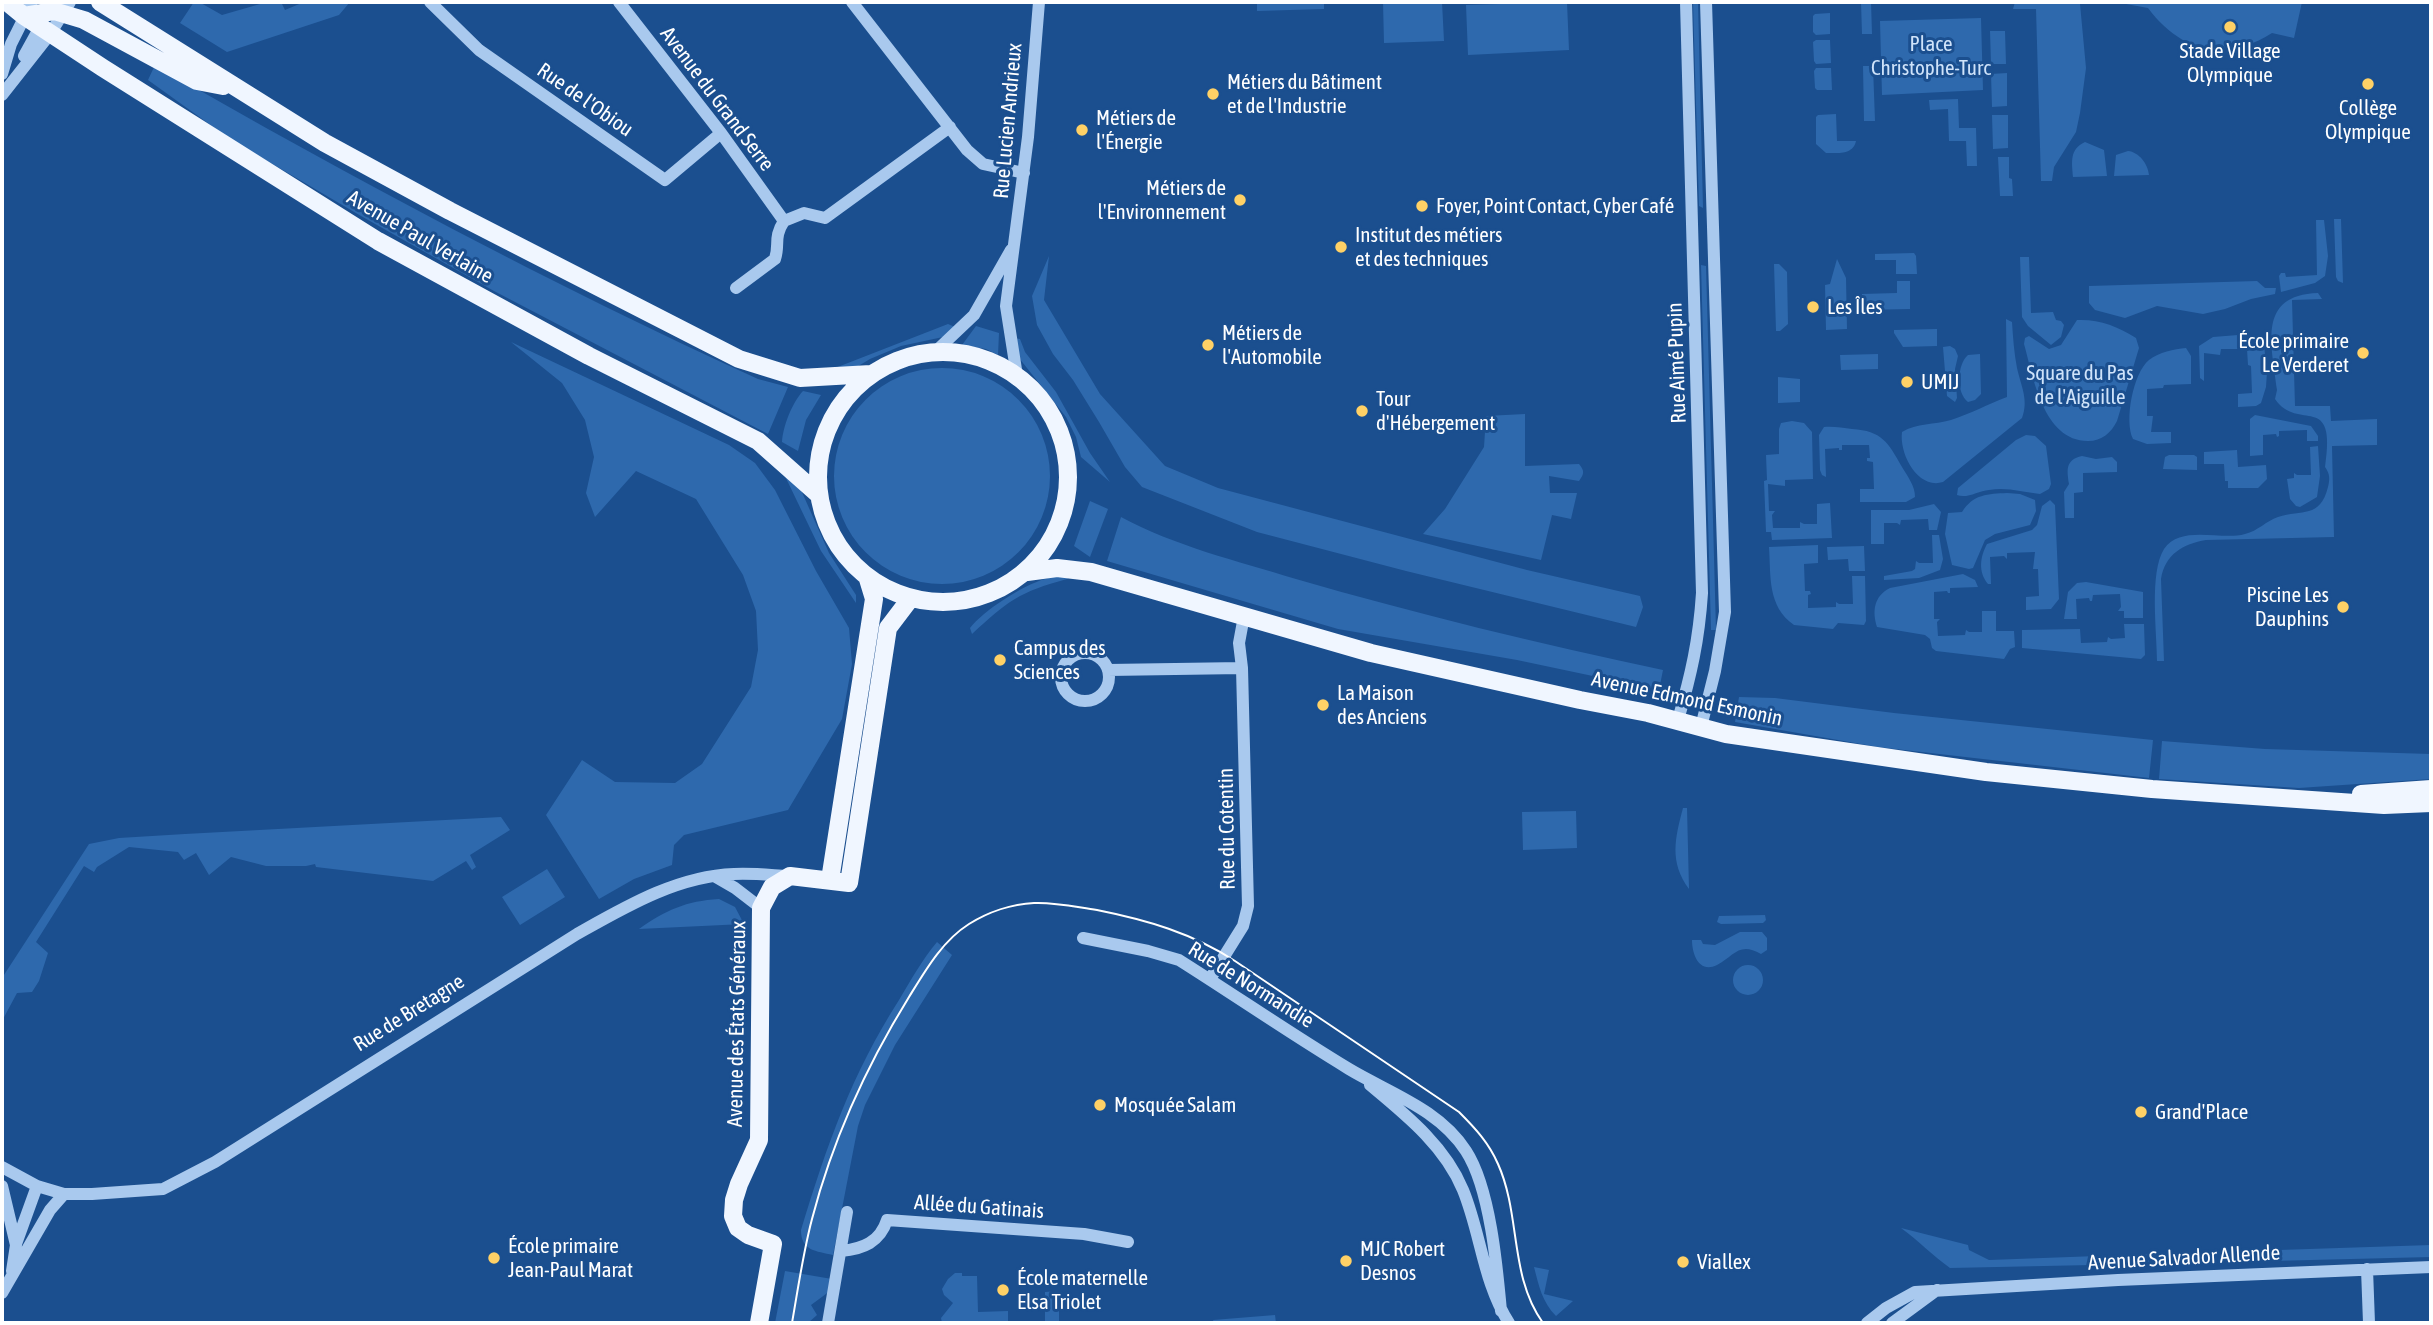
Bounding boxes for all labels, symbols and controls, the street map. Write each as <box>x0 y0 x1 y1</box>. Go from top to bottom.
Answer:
marker: Stade Village Olympique <box>2222 19 2238 35</box>
street label: Avenue du Grand Serre <box>655 22 779 176</box>
park label: Place Christophe-Turc <box>1871 31 1991 81</box>
place label: Stade Village Olympique <box>2179 38 2281 88</box>
street label: Rue Lucien Andrieux <box>989 42 1027 200</box>
street label: Rue de l'Obiou <box>532 58 638 142</box>
place label: Métiers du Bâtiment et de l'Industrie <box>1227 69 1382 119</box>
marker: Collège Olympique <box>2360 76 2376 92</box>
marker: Métiers du Bâtiment et de l'Industrie <box>1205 86 1221 102</box>
place label: Collège Olympique <box>2325 95 2411 145</box>
place label: Métiers de l'Énergie <box>1096 105 1176 155</box>
marker: Métiers de l'Énergie <box>1074 122 1090 138</box>
place label: Métiers de l'Environnement <box>1098 175 1226 225</box>
street label: Avenue Paul Verlaine <box>342 185 498 289</box>
marker: Métiers de l'Environnement <box>1232 192 1248 208</box>
place label: Foyer, Point Contact, Cyber Café <box>1436 193 1674 219</box>
marker: Foyer, Point Contact, Cyber Café <box>1414 198 1430 214</box>
place label: Institut des métiers et des techniques <box>1355 222 1502 272</box>
marker: Institut des métiers et des techniques <box>1333 239 1349 255</box>
place label: Les Îles <box>1827 294 1883 320</box>
marker: Les Îles <box>1805 299 1821 315</box>
street label: Rue Aimé Pupin <box>1662 302 1692 424</box>
place label: Métiers de l'Automobile <box>1222 320 1322 370</box>
place label: École primaire Le Verderet <box>2238 328 2349 378</box>
marker: Métiers de l'Automobile <box>1200 337 1216 353</box>
marker: École primaire Le Verderet <box>2355 345 2371 361</box>
park label: Square du Pas de l'Aiguille <box>2026 360 2134 410</box>
place label: UMIJ <box>1921 369 1960 395</box>
marker: UMIJ <box>1899 374 1915 390</box>
place label: Tour d'Hébergement <box>1376 386 1495 436</box>
marker: Tour d'Hébergement <box>1354 403 1370 419</box>
place label: Piscine Les Dauphins <box>2247 582 2329 632</box>
marker: Piscine Les Dauphins <box>2335 599 2351 615</box>
place label: Campus des Sciences <box>1014 635 1106 685</box>
marker: Campus des Sciences <box>992 652 1008 668</box>
street label: Avenue Edmond Esmonin <box>1589 666 1785 732</box>
place label: La Maison des Anciens <box>1337 680 1427 730</box>
marker: La Maison des Anciens <box>1315 697 1331 713</box>
street label: Rue du Cotentin <box>1213 768 1241 890</box>
street label: Avenue des États Généraux <box>723 921 751 1127</box>
street label: Rue de Normandie <box>1184 936 1318 1034</box>
street label: Rue de Bretagne <box>349 969 469 1057</box>
place label: Mosquée Salam <box>1114 1092 1236 1118</box>
marker: Mosquée Salam <box>1092 1097 1108 1113</box>
place label: Grand'Place <box>2155 1099 2248 1125</box>
marker: Grand'Place <box>2133 1104 2149 1120</box>
street label: Allée du Gatinais <box>913 1190 1045 1224</box>
place label: École primaire Jean-Paul Marat <box>508 1233 633 1283</box>
place label: MJC Robert Desnos <box>1360 1236 1445 1286</box>
street label: Avenue Salvador Allende <box>2087 1240 2281 1276</box>
place label: Viallex <box>1697 1249 1751 1275</box>
marker: École primaire Jean-Paul Marat <box>486 1250 502 1266</box>
marker: MJC Robert Desnos <box>1338 1253 1354 1269</box>
marker: Viallex <box>1675 1254 1691 1270</box>
place label: École maternelle Elsa Triolet <box>1017 1265 1148 1315</box>
marker: École maternelle Elsa Triolet <box>995 1282 1011 1298</box>

